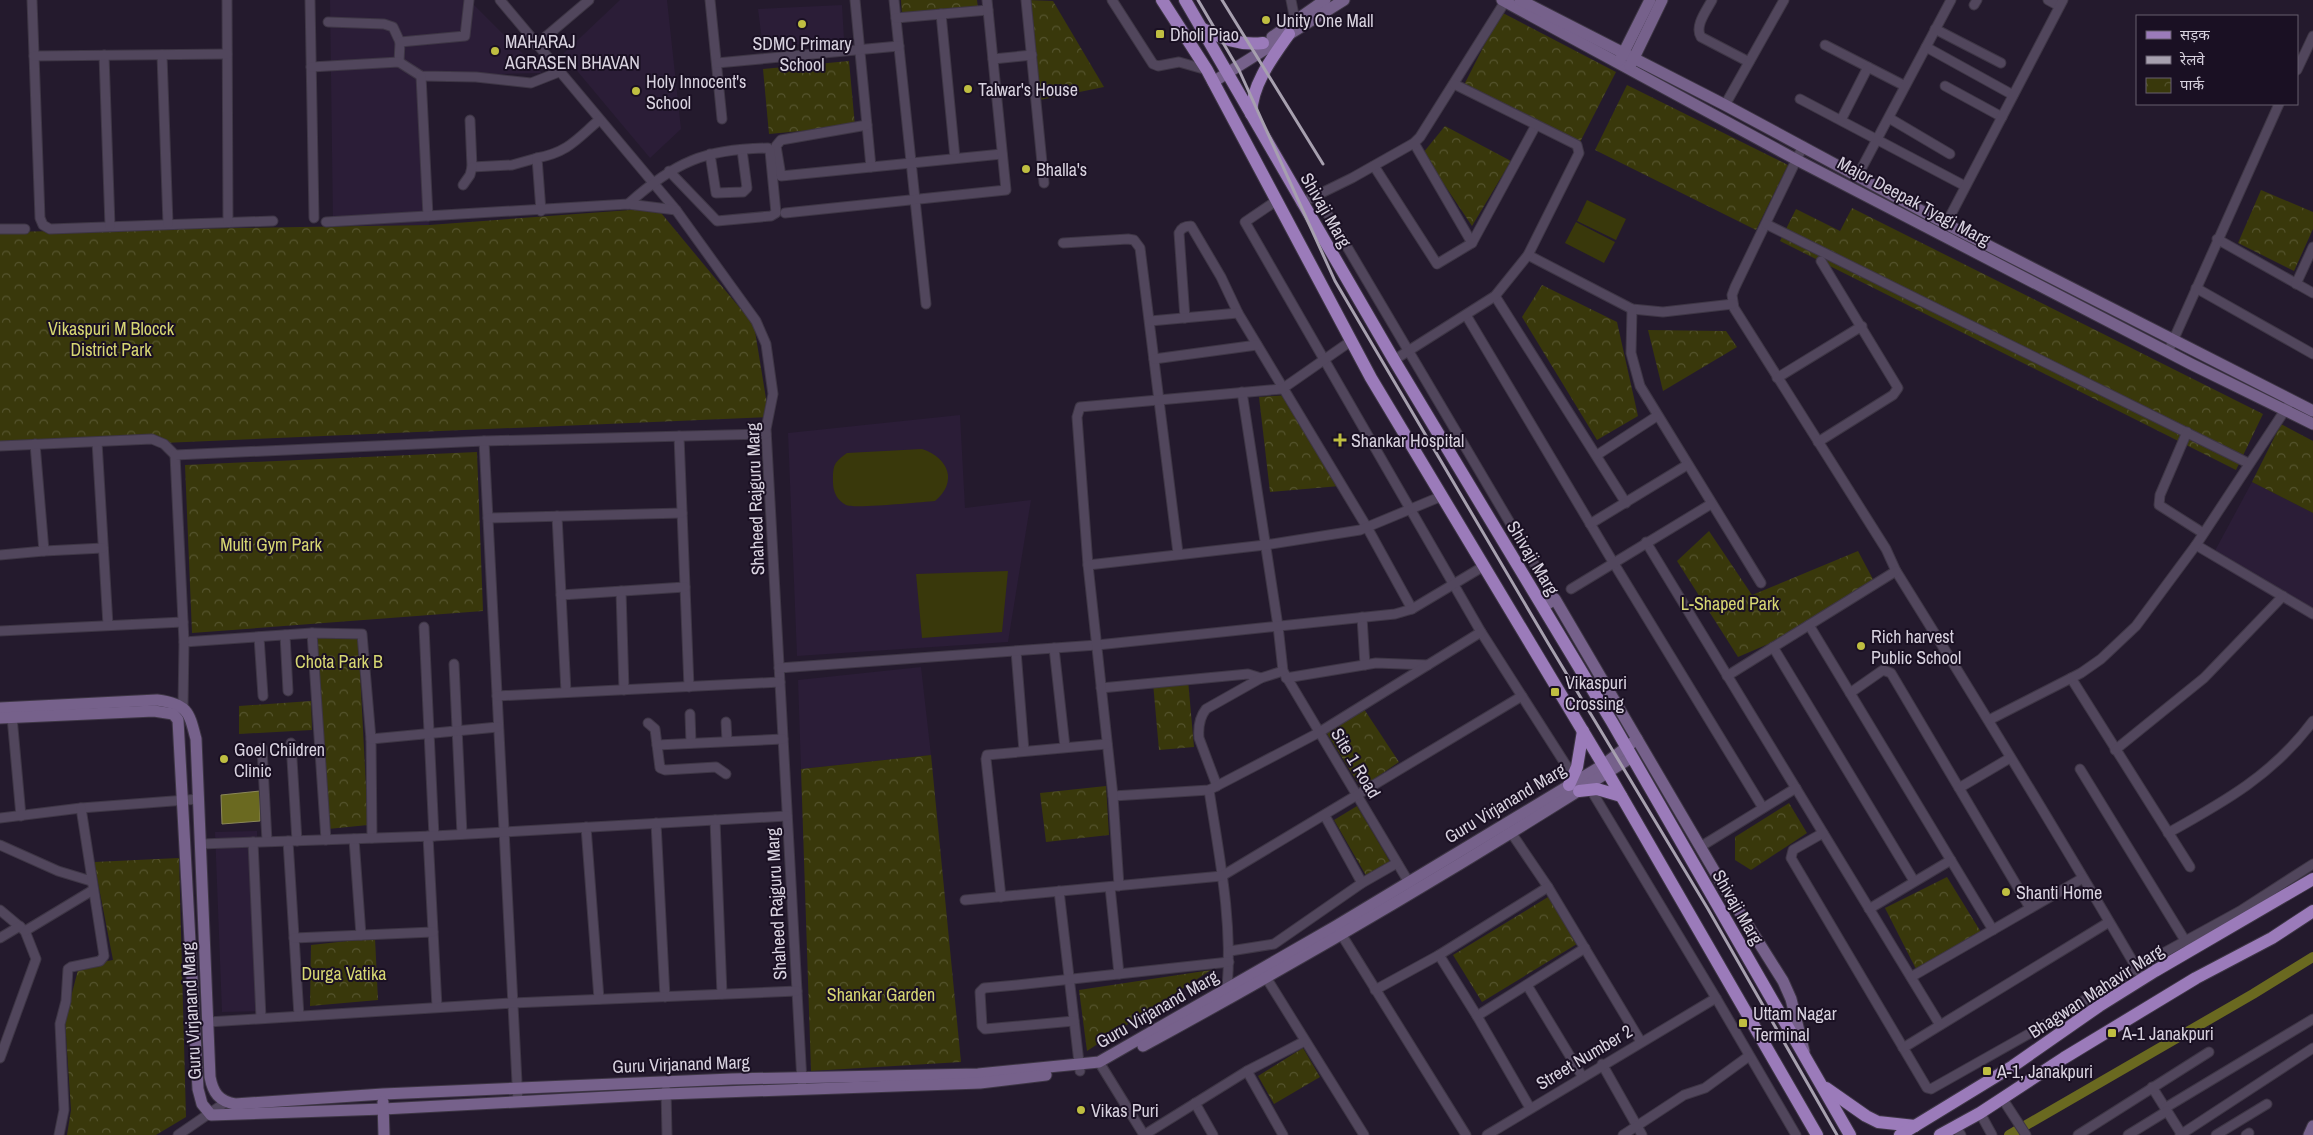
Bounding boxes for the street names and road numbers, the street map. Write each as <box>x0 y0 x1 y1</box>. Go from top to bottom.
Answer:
street label: Major Deepak Tyagi Marg <box>1833 150 1995 252</box>
street label: Shivaji Marg <box>1294 168 1358 253</box>
street label: Shaheed Rajguru Marg <box>740 422 770 576</box>
street label: Shivaji Marg <box>1501 516 1565 601</box>
street label: Site 1 Road <box>1325 723 1387 803</box>
street label: Guru Virjanand Marg <box>1440 756 1571 849</box>
street label: Shaheed Rajguru Marg <box>759 826 792 981</box>
street label: Shivaji Marg <box>1706 865 1770 950</box>
street label: Bhagwan Mahavir Marg <box>2023 937 2169 1044</box>
street label: Guru Virjanand Marg <box>175 941 207 1080</box>
street label: Guru Virjanand Marg <box>1091 963 1224 1054</box>
street label: Street Number 2 <box>1531 1018 1637 1096</box>
street label: Guru Virjanand Marg <box>612 1049 751 1079</box>

